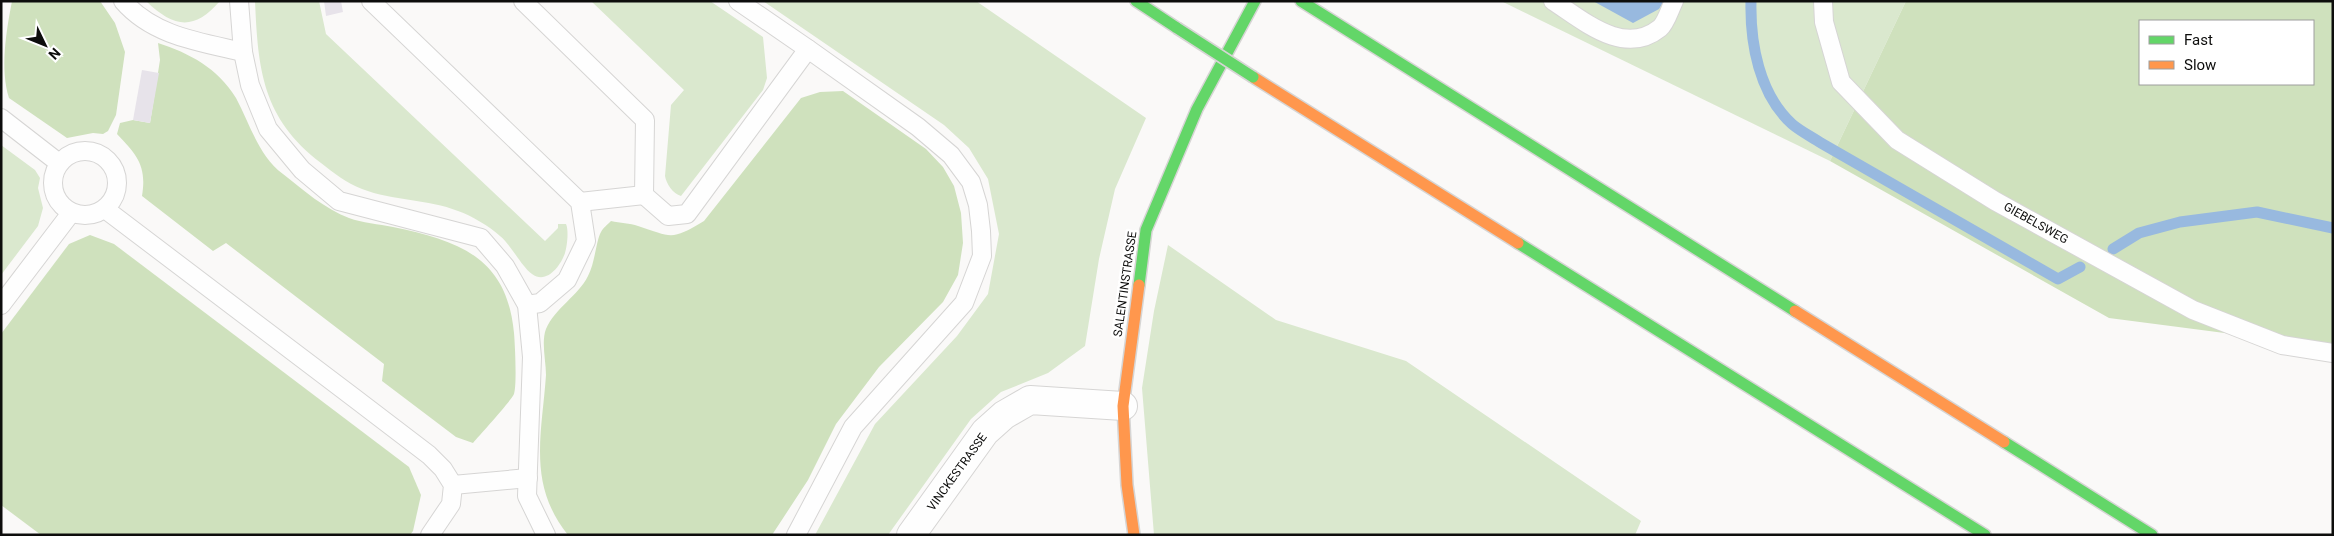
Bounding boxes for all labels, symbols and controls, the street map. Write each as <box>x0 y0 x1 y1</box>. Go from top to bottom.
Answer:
north arrow <box>20 20 70 70</box>
legend <box>2139 20 2314 85</box>
text: Fast <box>2184 31 2213 49</box>
text: N <box>45 45 64 63</box>
text: Slow <box>2184 56 2216 74</box>
street label: GIEBELSWEG <box>2001 199 2071 247</box>
street label: SALENTINSTRASSE <box>1111 230 1139 338</box>
street label: VINCKESTRASSE <box>924 430 990 513</box>

